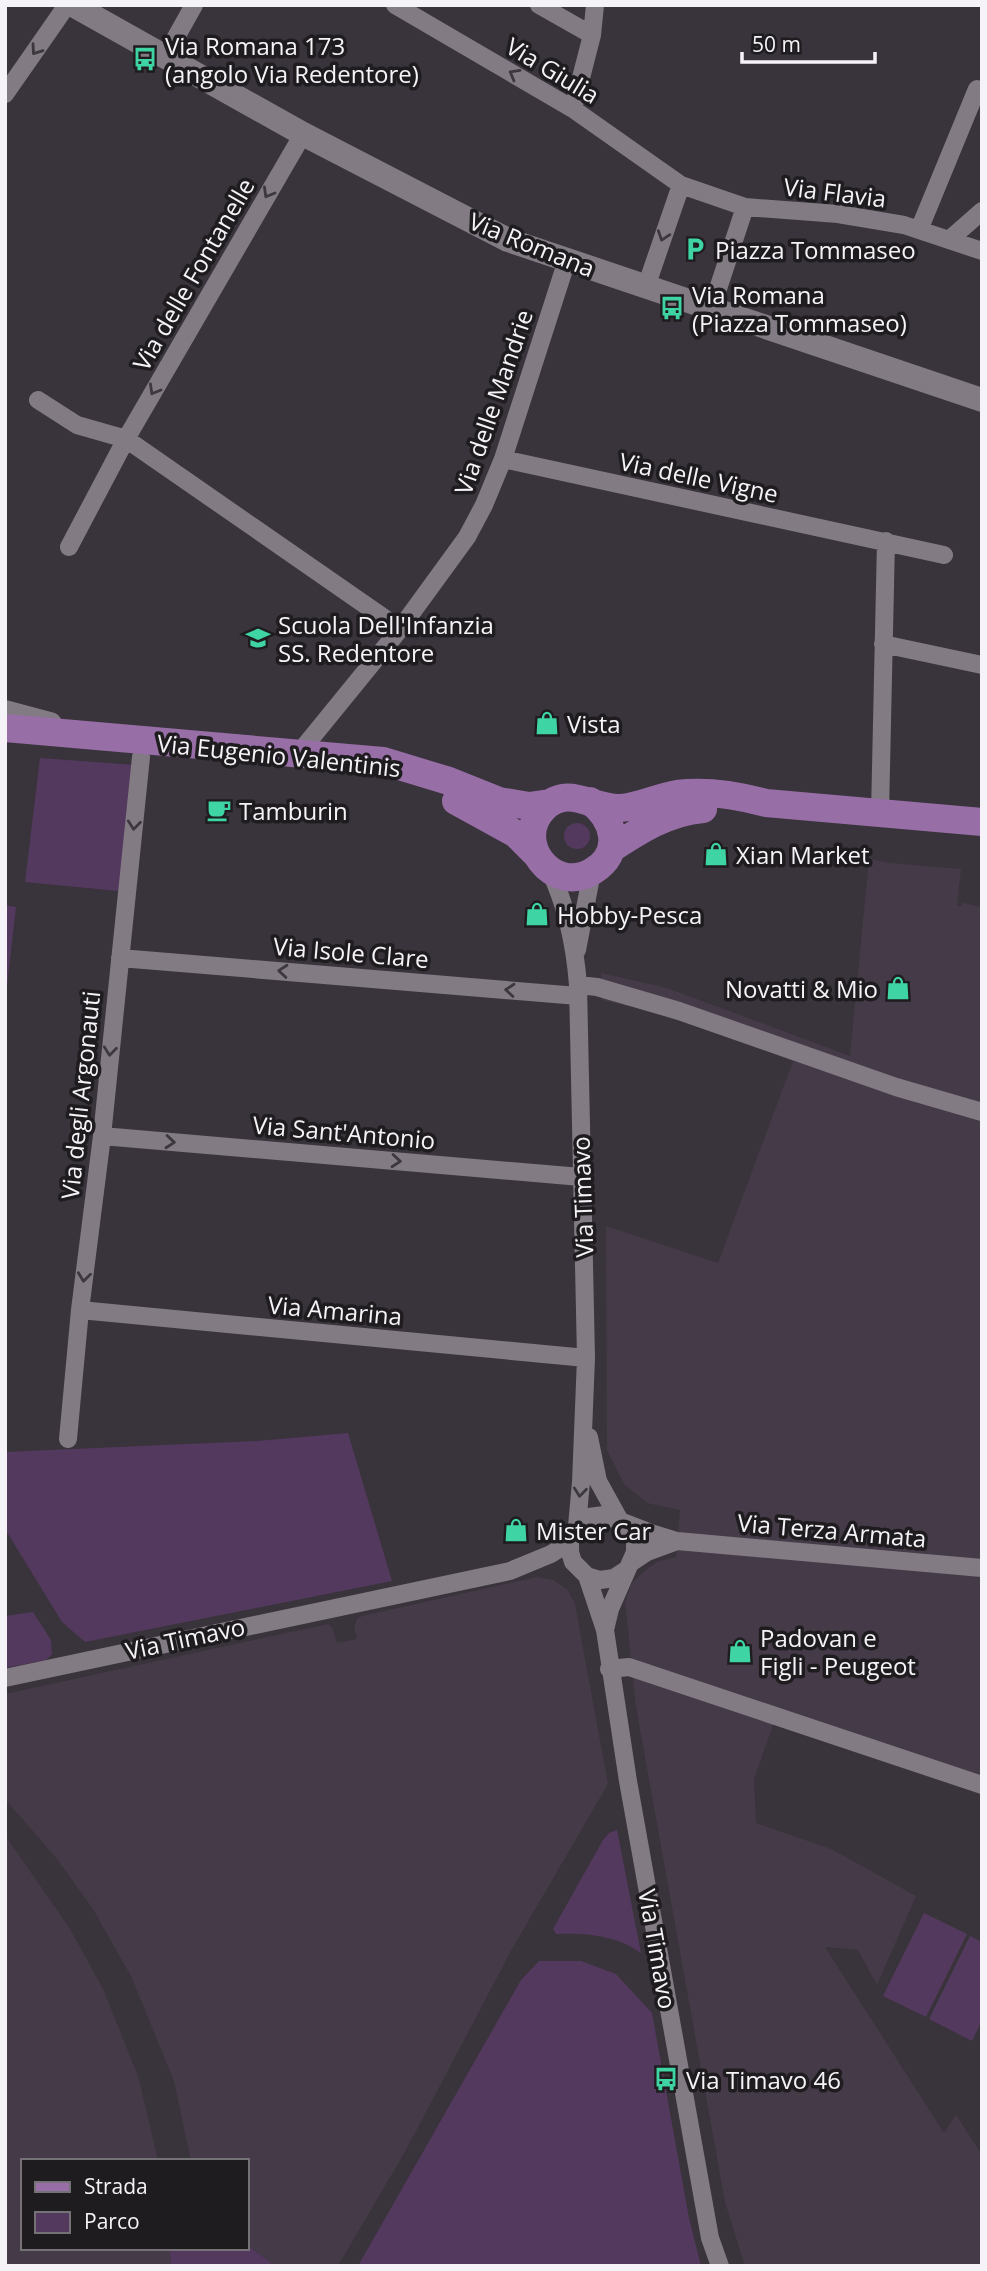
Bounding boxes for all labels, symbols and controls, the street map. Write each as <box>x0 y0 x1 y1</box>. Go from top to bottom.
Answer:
scale bar <box>742 21 875 65</box>
place label: Via Romana 173 (angolo Via Redentore) <box>165 29 419 90</box>
street label: Via Giulia <box>500 29 606 111</box>
text: 50 m <box>752 30 801 58</box>
one-way arrow <box>32 42 44 55</box>
bus stop icon: Via Romana 173 (angolo Via Redentore) <box>131 45 159 73</box>
one-way arrow <box>508 70 521 83</box>
street label: Via Flavia <box>782 169 888 215</box>
street label: Via delle Fontanelle <box>124 172 262 376</box>
one-way arrow <box>263 185 276 198</box>
street label: Via Romana <box>464 204 600 284</box>
one-way arrow <box>658 229 672 241</box>
place label: Piazza Tommaseo <box>715 233 916 266</box>
parking icon: Piazza Tommaseo <box>681 235 709 263</box>
place label: Via Romana (Piazza Tommaseo) <box>692 278 907 339</box>
bus stop icon: Via Romana (Piazza Tommaseo) <box>658 294 686 322</box>
street label: Via delle Mandrie <box>446 305 540 499</box>
one-way arrow <box>149 382 162 395</box>
street label: Via delle Vigne <box>617 444 781 510</box>
place label: Scuola Dell'Infanzia SS. Redentore <box>278 608 494 669</box>
school or university icon: Scuola Dell'Infanzia SS. Redentore <box>244 624 272 652</box>
place label: Vista <box>567 707 621 740</box>
shop icon: Vista <box>533 709 561 737</box>
street label: Via Eugenio Valentinis <box>156 726 402 784</box>
place label: Tamburin <box>239 794 348 827</box>
cafe icon: Tamburin <box>205 796 233 824</box>
one-way arrow <box>127 819 142 830</box>
place label: Xian Market <box>736 838 870 871</box>
shop icon: Xian Market <box>702 840 730 868</box>
place label: Hobby-Pesca <box>557 898 702 931</box>
shop icon: Hobby-Pesca <box>523 900 551 928</box>
street label: Via Isole Clare <box>272 929 430 975</box>
one-way arrow <box>277 964 288 979</box>
place label: Novatti & Mio <box>725 972 878 1005</box>
shop icon: Novatti & Mio <box>884 974 912 1002</box>
one-way arrow <box>504 983 515 998</box>
street label: Via degli Argonauti <box>53 989 107 1201</box>
one-way arrow <box>103 1045 118 1057</box>
street label: Via Sant'Antonio <box>251 1108 437 1156</box>
one-way arrow <box>165 1134 176 1149</box>
street label: Via Timavo <box>563 1136 601 1258</box>
one-way arrow <box>391 1153 402 1168</box>
one-way arrow <box>77 1271 92 1283</box>
street label: Via Amarina <box>267 1288 403 1332</box>
one-way arrow <box>573 1487 588 1498</box>
street label: Via Terza Armata <box>736 1505 928 1555</box>
place label: Mister Car <box>536 1514 652 1547</box>
shop icon: Mister Car <box>502 1516 530 1544</box>
street label: Via Timavo <box>122 1609 248 1667</box>
place label: Padovan e Figli - Peugeot <box>760 1621 916 1682</box>
shop icon: Padovan e Figli - Peugeot <box>726 1637 754 1665</box>
street label: Via Timavo <box>631 1886 685 2012</box>
place label: Via Timavo 46 <box>686 2063 841 2096</box>
bus stop icon: Via Timavo 46 <box>652 2065 680 2093</box>
legend <box>21 2159 248 2250</box>
text: Strada <box>84 2172 148 2200</box>
text: Parco <box>84 2207 140 2235</box>

